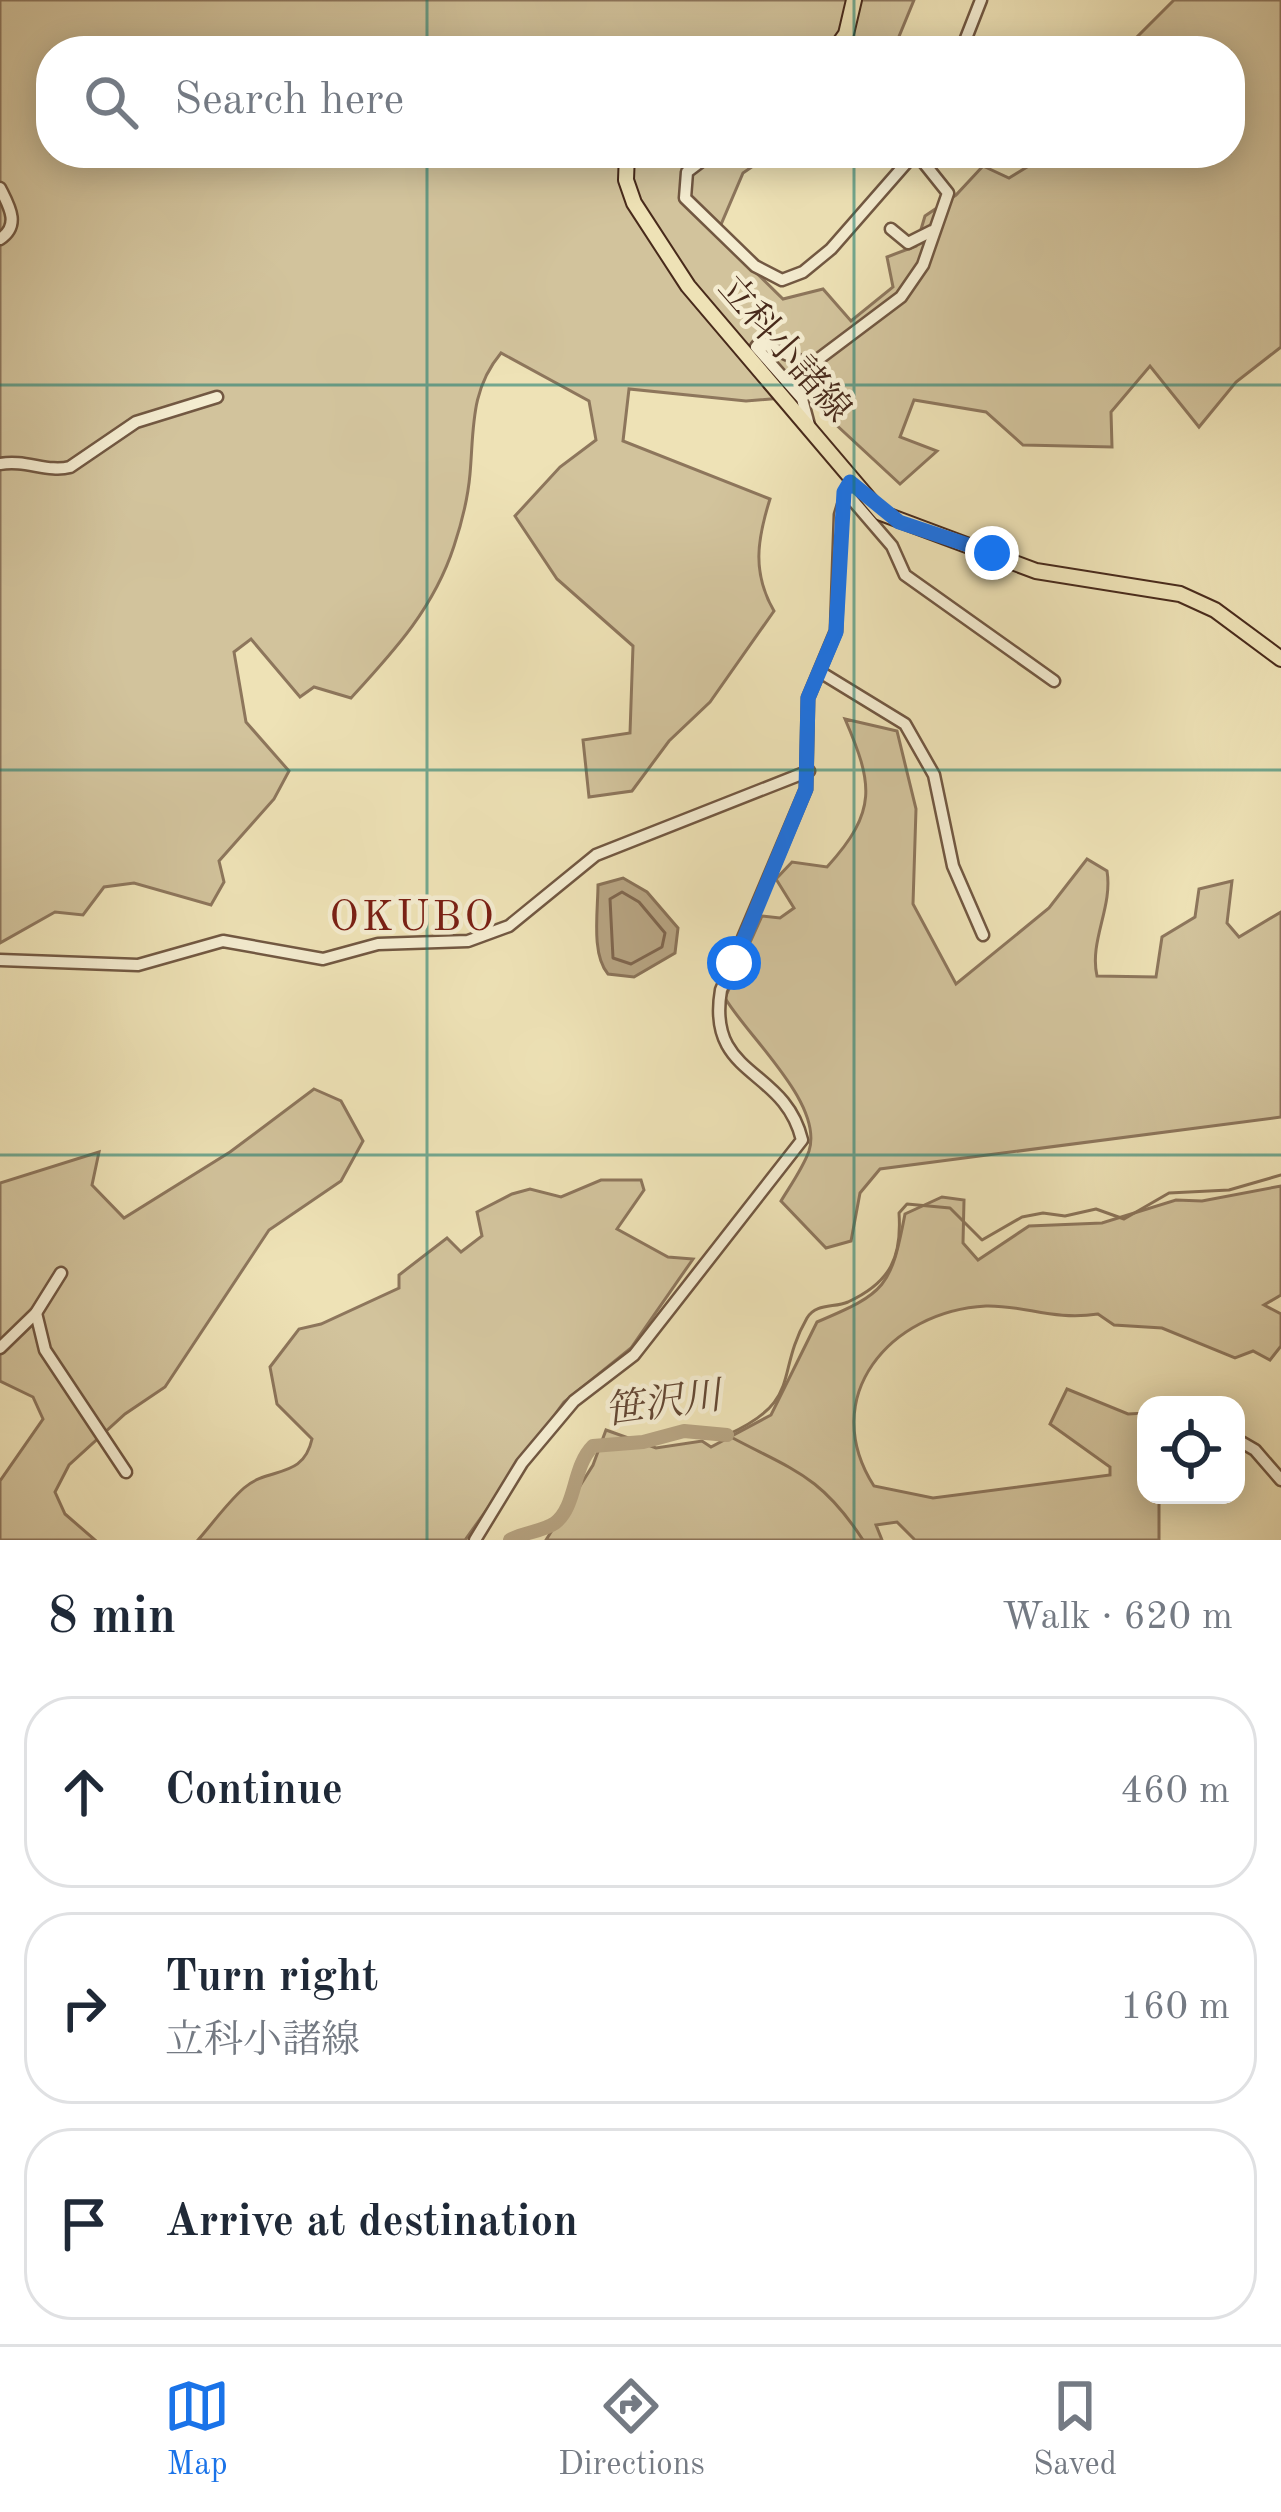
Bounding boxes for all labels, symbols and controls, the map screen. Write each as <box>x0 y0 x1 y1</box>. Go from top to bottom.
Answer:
search box <box>36 36 1245 168</box>
icon: search <box>78 69 144 135</box>
text: Search here <box>174 79 404 124</box>
street label: 立科小諸線 <box>710 268 859 430</box>
route end <box>965 526 1019 580</box>
district label: OKUBO <box>329 898 497 940</box>
route start <box>707 936 761 990</box>
water label: 笹沢川 <box>602 1374 728 1432</box>
map controls <box>1137 1396 1245 1504</box>
button: locate <box>1137 1396 1245 1504</box>
text: 8 min <box>48 1593 176 1644</box>
text: Walk · 620 m <box>1002 1598 1233 1637</box>
icon: ahead <box>51 1759 117 1825</box>
text: Continue <box>165 1769 343 1814</box>
text: 460 m <box>1120 1772 1230 1811</box>
text: Turn right <box>165 1956 378 2001</box>
icon: right <box>51 1975 117 2041</box>
text: 160 m <box>1120 1988 1230 2027</box>
text: 立科小諸線 <box>165 2022 360 2061</box>
icon: arrive <box>51 2191 117 2257</box>
text: Arrive at destination <box>165 2201 578 2246</box>
tab: Map <box>164 2373 230 2486</box>
tab: Directions <box>558 2373 705 2486</box>
tab: Saved <box>1033 2373 1117 2486</box>

